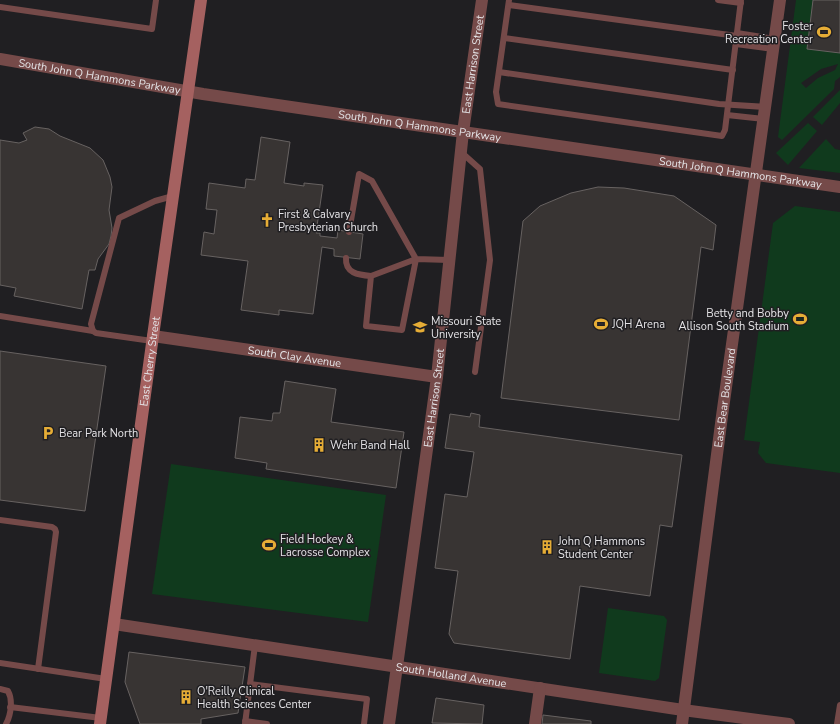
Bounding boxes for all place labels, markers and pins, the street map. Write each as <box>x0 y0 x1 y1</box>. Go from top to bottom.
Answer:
place label: Foster Recreation Center <box>725 19 813 47</box>
sports icon: Foster Recreation Center <box>816 24 832 40</box>
place label: First & Calvary Presbyterian Church <box>278 207 378 235</box>
church icon: First & Calvary Presbyterian Church <box>259 212 275 228</box>
place label: Betty and Bobby Allison South Stadium <box>678 306 789 334</box>
sports icon: Betty and Bobby Allison South Stadium <box>792 311 808 327</box>
place label: Missouri State University <box>431 314 501 342</box>
sports icon: JQH Arena <box>593 316 609 332</box>
place label: JQH Arena <box>611 317 665 332</box>
school or university icon: Missouri State University <box>412 319 428 335</box>
parking icon: Bear Park North <box>40 425 56 441</box>
place label: Bear Park North <box>59 426 138 441</box>
building icon: Wehr Band Hall <box>311 437 327 453</box>
place label: Wehr Band Hall <box>330 438 411 453</box>
place label: Field Hockey & Lacrosse Complex <box>280 532 370 560</box>
place label: John Q Hammons Student Center <box>557 534 645 562</box>
sports icon: Field Hockey & Lacrosse Complex <box>261 537 277 553</box>
building icon: John Q Hammons Student Center <box>539 539 555 555</box>
place label: O'Reilly Clinical Health Sciences Center <box>197 684 311 712</box>
building icon: O'Reilly Clinical Health Sciences Center <box>178 689 194 705</box>

